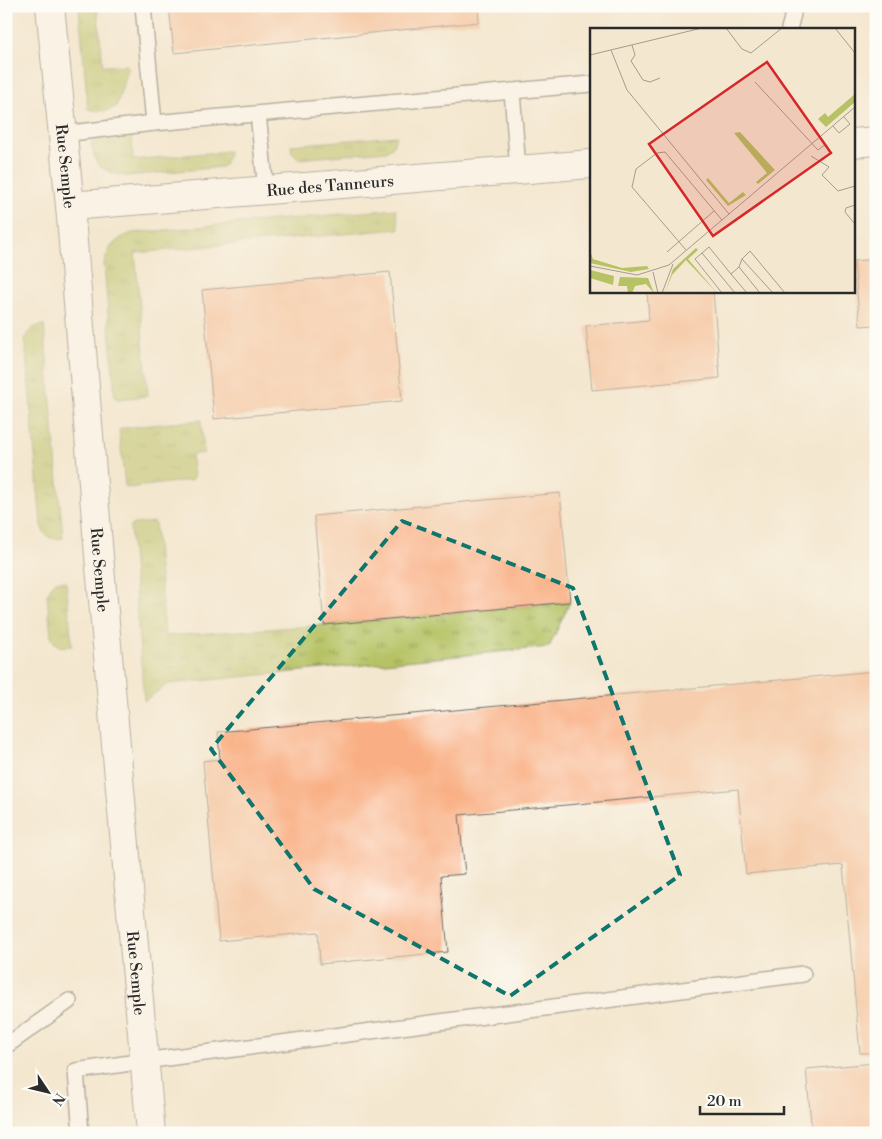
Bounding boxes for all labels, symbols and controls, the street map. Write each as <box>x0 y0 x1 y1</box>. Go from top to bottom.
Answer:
inset map <box>590 28 854 292</box>
street label: Rue Semple <box>51 123 79 210</box>
street label: Rue des Tanneurs <box>266 171 395 201</box>
street label: Rue Semple <box>86 527 113 613</box>
street label: Rue Semple <box>122 930 149 1016</box>
north arrow <box>22 1066 72 1116</box>
scale bar <box>700 1084 783 1116</box>
text: N <box>47 1089 68 1109</box>
text: 20 m <box>707 1092 742 1111</box>

